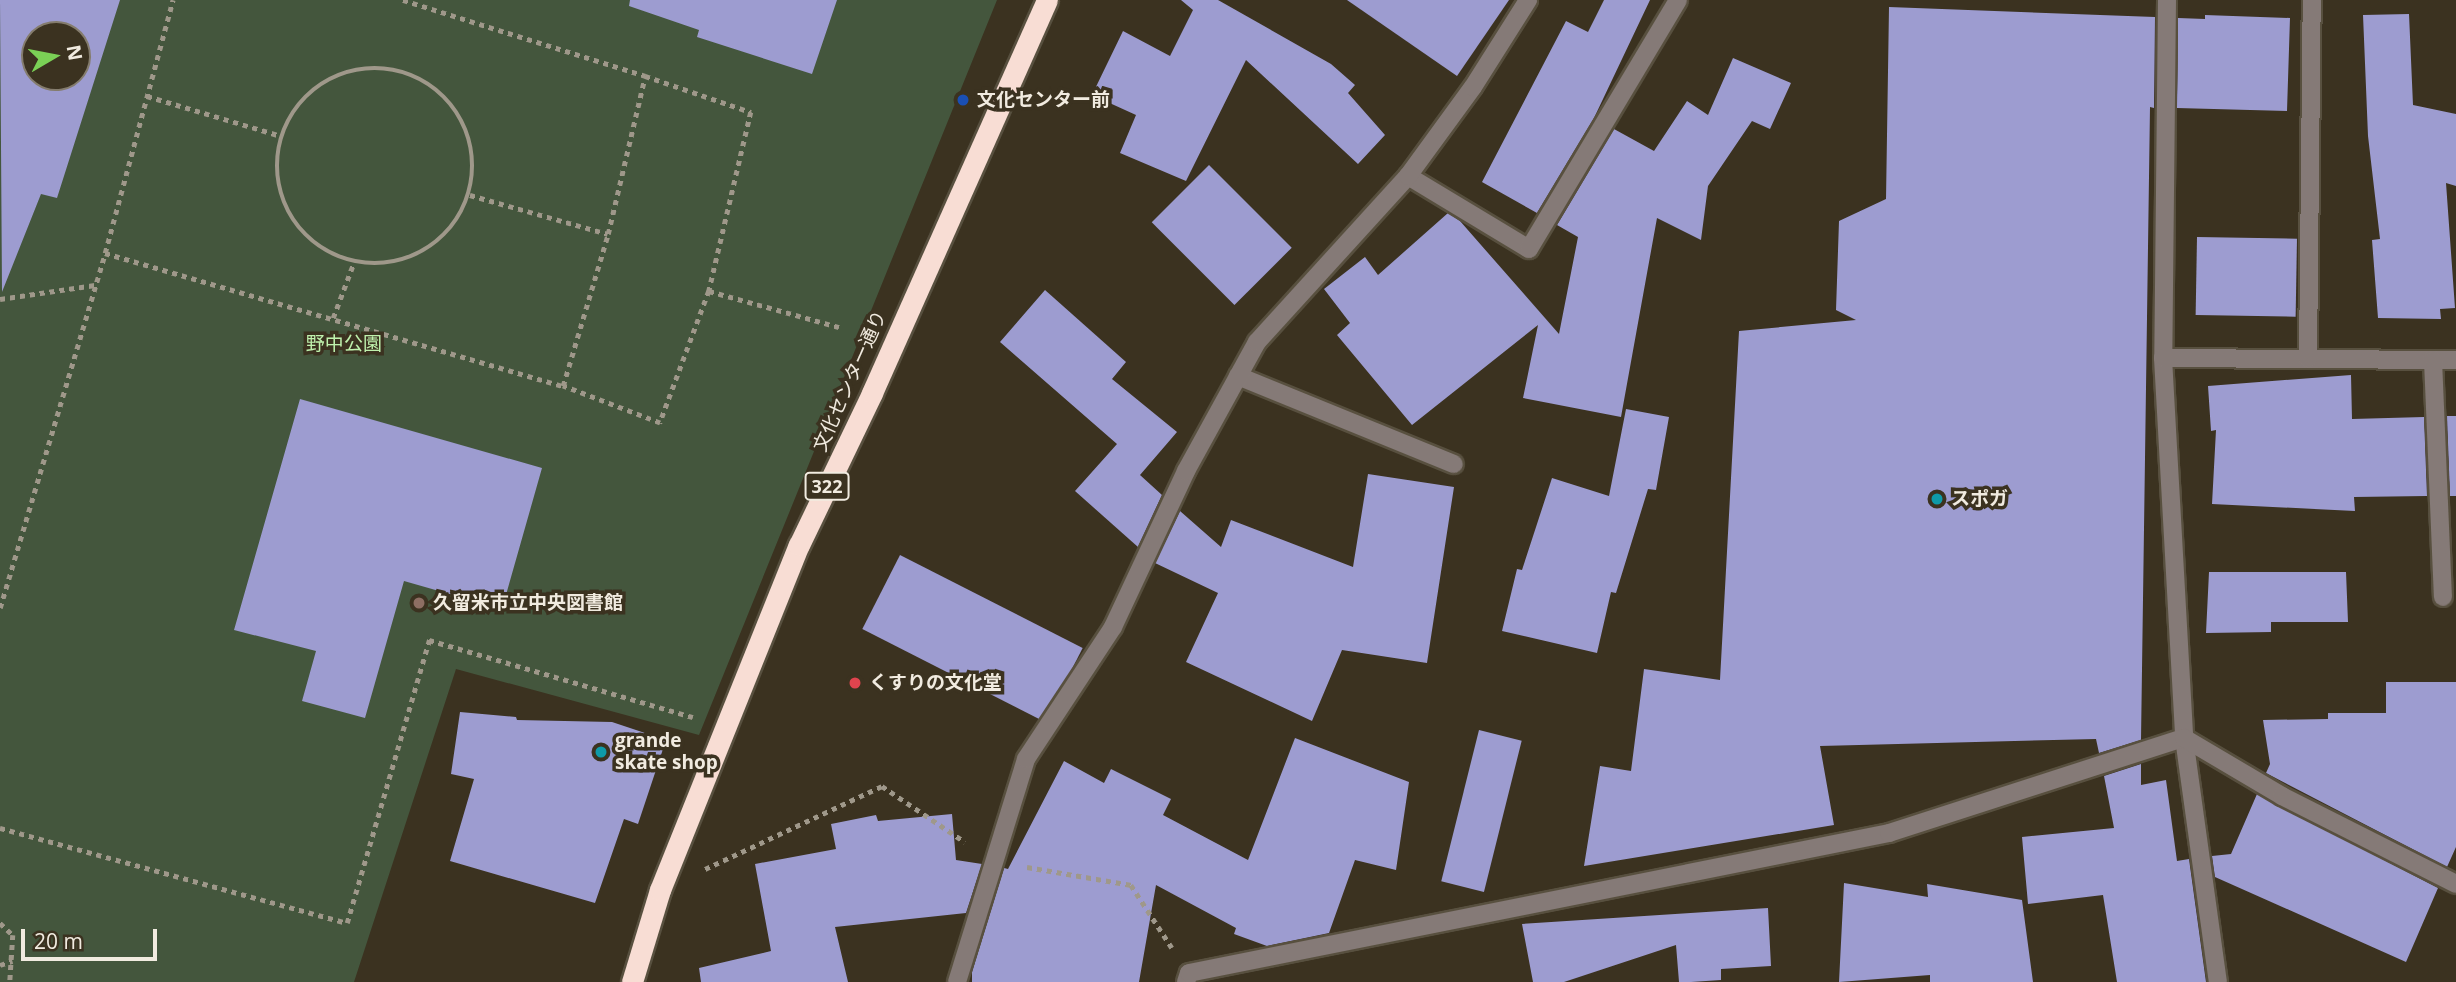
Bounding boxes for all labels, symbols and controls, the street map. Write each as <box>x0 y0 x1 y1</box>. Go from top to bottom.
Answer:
north arrow <box>21 21 91 91</box>
text: N <box>61 43 89 63</box>
place label: 文化センター前 <box>977 89 1110 111</box>
marker: 文化センター前 <box>955 92 971 108</box>
street label: 文化センター通り <box>809 307 891 455</box>
park label: 野中公園 <box>306 333 382 355</box>
road number: 322 <box>804 472 850 500</box>
place label: スポガ <box>1951 488 2008 510</box>
marker: スポガ <box>1929 491 1945 507</box>
place label: 久留米市立中央図書館 <box>433 592 623 614</box>
marker: 久留米市立中央図書館 <box>411 595 427 611</box>
place label: くすりの文化堂 <box>869 672 1002 694</box>
marker: くすりの文化堂 <box>847 675 863 691</box>
place label: grande skate shop <box>615 730 718 774</box>
marker: grande skate shop <box>593 744 609 760</box>
scale bar <box>24 916 161 960</box>
text: 20 m <box>34 927 83 955</box>

